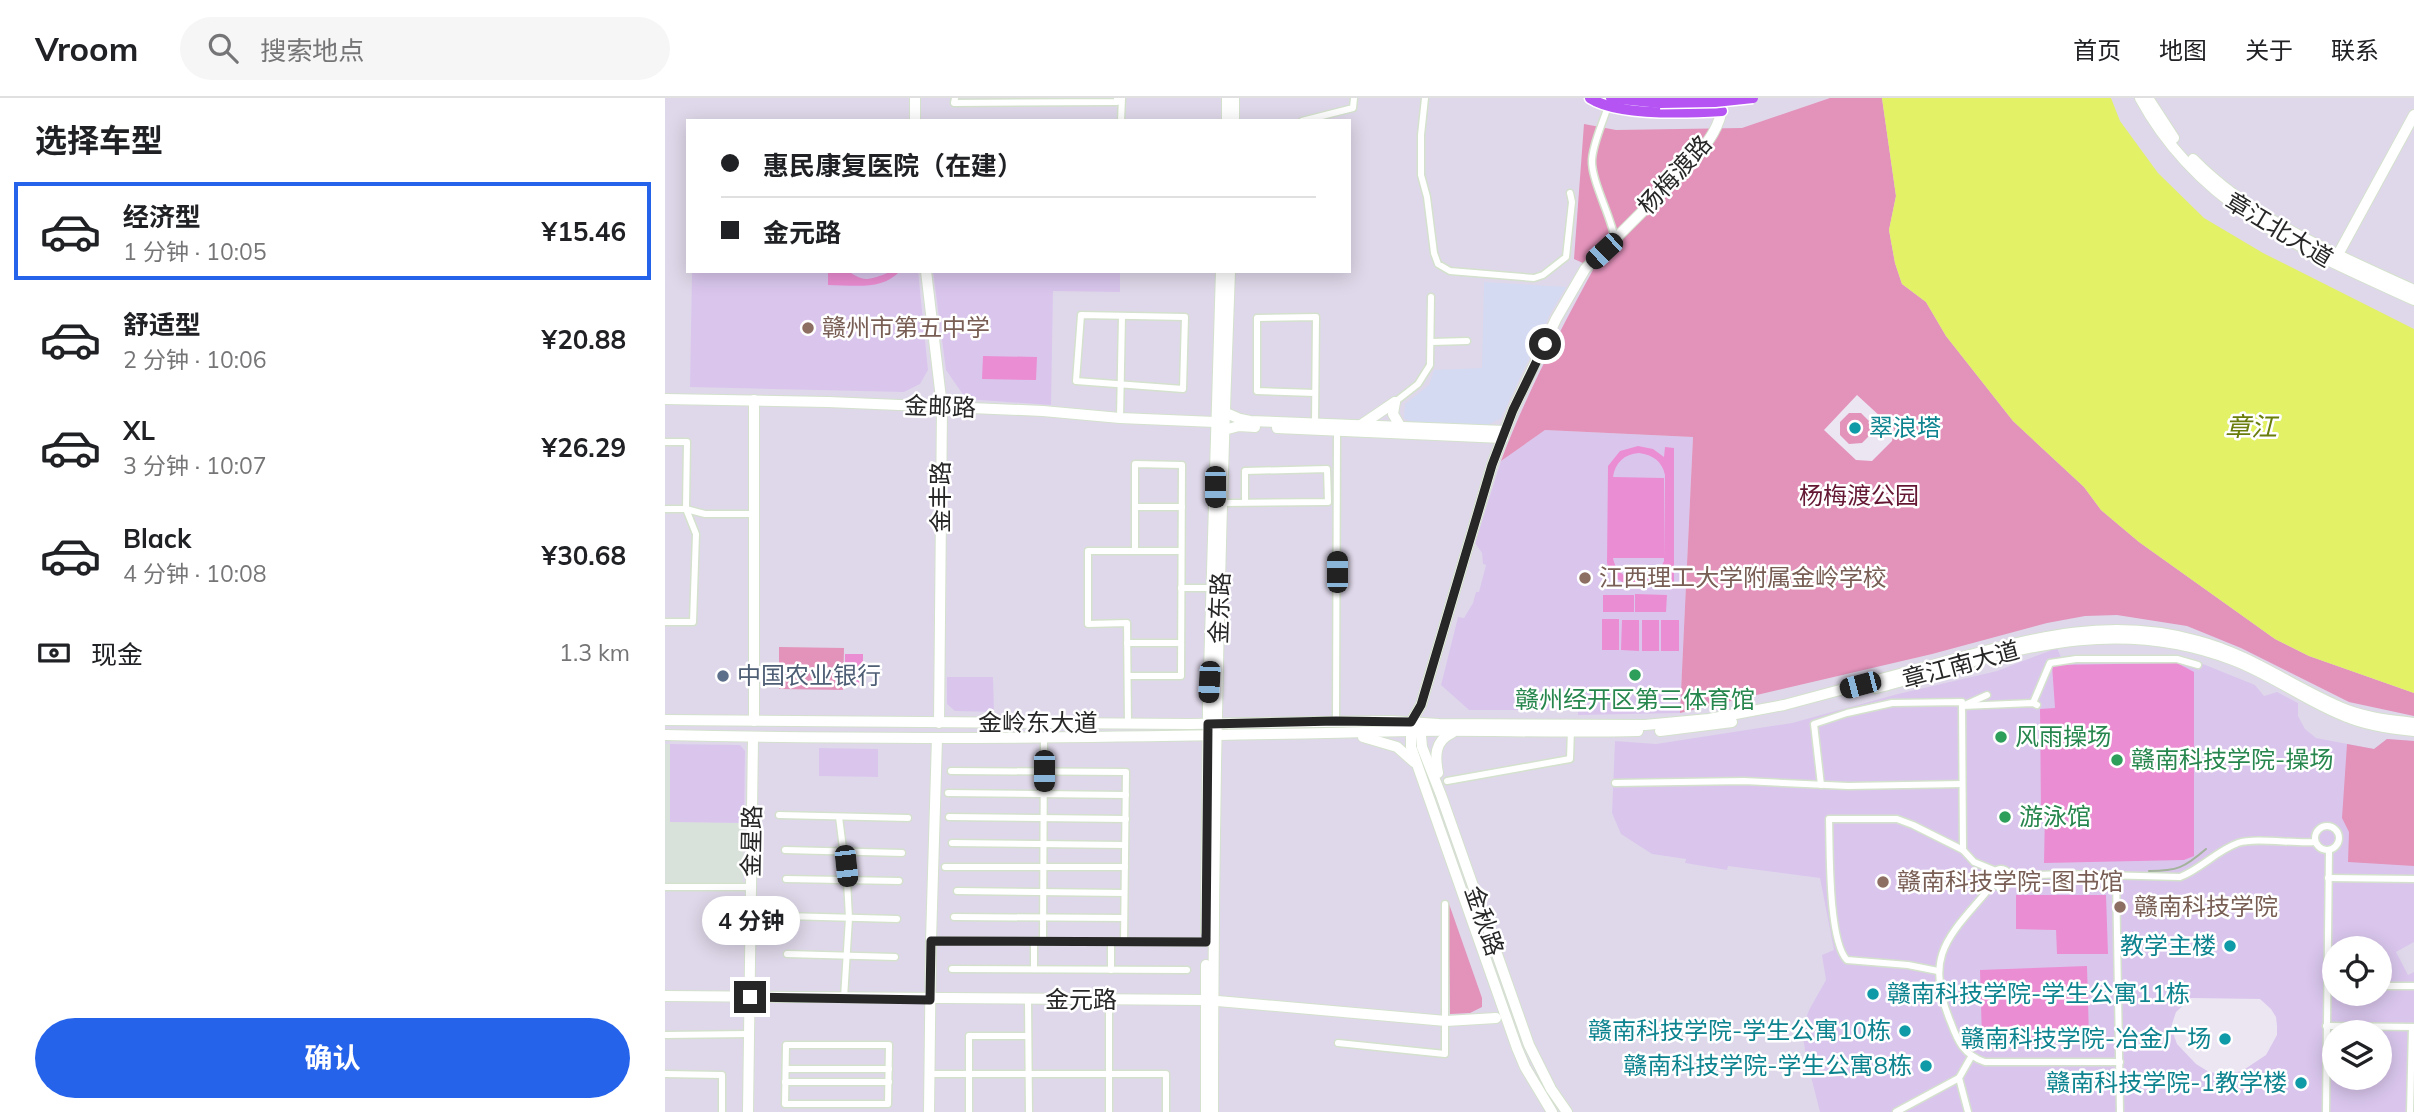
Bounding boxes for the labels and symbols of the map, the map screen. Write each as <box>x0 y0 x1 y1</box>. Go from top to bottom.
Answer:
street label: 杨梅渡路 <box>1631 129 1718 220</box>
street label: 章江北大道 <box>2220 185 2339 273</box>
car <box>1582 229 1627 273</box>
place label: 赣州市第五中学 <box>822 312 990 342</box>
marker: 赣州市第五中学 <box>800 320 816 336</box>
route start <box>1529 328 1561 360</box>
street label: 金邮路 <box>904 390 977 422</box>
water label: 章江 <box>2225 410 2280 443</box>
place label: 翠浪塔 <box>1869 412 1941 442</box>
marker: 翠浪塔 <box>1847 420 1863 436</box>
street label: 金丰路 <box>925 461 955 533</box>
car <box>1205 466 1226 508</box>
park label: 杨梅渡公园 <box>1799 480 1919 510</box>
car <box>1327 551 1348 593</box>
place label: 江西理工大学附属金岭学校 <box>1599 562 1887 592</box>
marker: 江西理工大学附属金岭学校 <box>1577 570 1593 586</box>
street label: 金东路 <box>1203 571 1235 644</box>
street label: 章江南大道 <box>1899 634 2023 694</box>
place label: 中国农业银行 <box>737 660 881 690</box>
car <box>1198 660 1221 704</box>
marker: 赣州经开区第三体育馆 <box>1627 667 1643 683</box>
marker: 中国农业银行 <box>715 668 731 684</box>
car <box>1837 669 1884 701</box>
place label: 赣州经开区第三体育馆 <box>1515 684 1755 714</box>
street label: 金岭东大道 <box>978 707 1098 737</box>
place label: 风雨操场 <box>2015 721 2111 751</box>
marker: 风雨操场 <box>1993 729 2009 745</box>
place label: 赣南科技学院-操场 <box>2131 744 2333 774</box>
car <box>1034 750 1055 792</box>
marker: 赣南科技学院-操场 <box>2109 752 2125 768</box>
place label: 游泳馆 <box>2019 801 2091 831</box>
street label: 金星路 <box>735 805 767 877</box>
marker: 游泳馆 <box>1997 809 2013 825</box>
car <box>834 844 859 888</box>
place label: 赣南科技学院-图书馆 <box>1897 866 2123 896</box>
marker: 赣南科技学院-图书馆 <box>1875 874 1891 890</box>
street label: 金秋路 <box>1459 882 1511 960</box>
place label: 赣南科技学院 <box>2134 891 2278 921</box>
callout: 4 分钟 <box>701 895 799 944</box>
marker: 赣南科技学院 <box>2112 899 2128 915</box>
place label: 教学主楼 <box>2120 930 2216 960</box>
marker: 教学主楼 <box>2222 938 2238 954</box>
place label: 赣南科技学院-学生公寓11栋 <box>1887 978 2190 1008</box>
route end <box>734 981 766 1013</box>
street label: 金元路 <box>1045 984 1117 1014</box>
marker: 赣南科技学院-学生公寓11栋 <box>1865 986 1881 1002</box>
place label: 赣南科技学院-学生公寓10栋 <box>1588 1015 1891 1045</box>
marker: 赣南科技学院-学生公寓10栋 <box>1897 1023 1913 1039</box>
place label: 赣南科技学院-冶金广场 <box>1961 1023 2211 1053</box>
marker: 赣南科技学院-冶金广场 <box>2217 1031 2233 1047</box>
place label: 赣南科技学院-学生公寓8栋 <box>1623 1050 1912 1080</box>
marker: 赣南科技学院-学生公寓8栋 <box>1918 1058 1934 1074</box>
place label: 赣南科技学院-1教学楼 <box>2046 1067 2287 1097</box>
marker: 赣南科技学院-1教学楼 <box>2293 1075 2309 1091</box>

